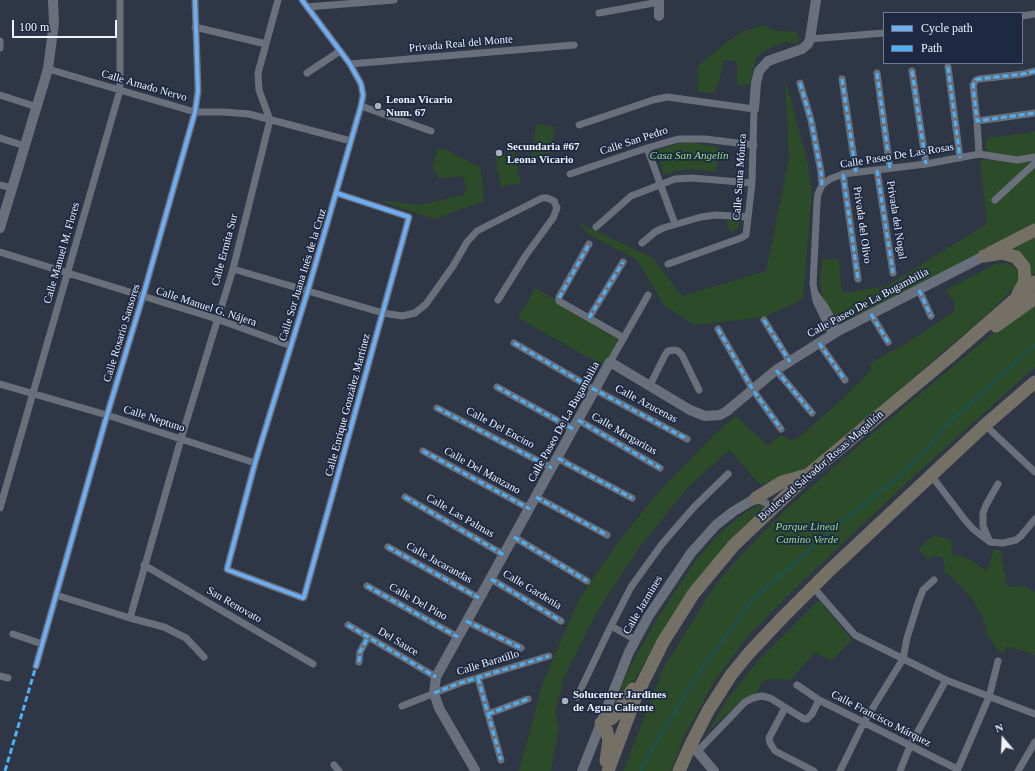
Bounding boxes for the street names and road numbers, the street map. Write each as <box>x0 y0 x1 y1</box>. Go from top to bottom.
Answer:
street label: Privada Real del Monte <box>409 33 513 55</box>
street label: Calle Amado Nervo <box>100 67 188 105</box>
street label: Calle San Pedro <box>598 124 670 158</box>
street label: Calle Santa Mónica <box>730 133 750 221</box>
street label: Calle Paseo De Las Rosas <box>839 140 955 172</box>
street label: Privada del Nogal <box>883 180 909 260</box>
street label: Privada del Olivo <box>850 186 874 264</box>
street label: Calle Manuel M. Flores <box>41 201 83 305</box>
street label: Calle Sor Juana Inés de la Cruz <box>277 207 329 343</box>
street label: Calle Ermita Sur <box>209 213 241 287</box>
street label: Calle Paseo De La Bugambilia <box>805 265 931 341</box>
street label: Calle Rosario Sansores <box>101 282 143 384</box>
street label: Calle Manuel G. Nájera <box>154 284 258 330</box>
street label: Calle Enrique González Martínez <box>323 332 373 478</box>
street label: Calle Paseo De La Bugambilia <box>525 359 603 485</box>
street label: Calle Azucenas <box>613 382 679 426</box>
street label: Calle Neptuno <box>122 403 186 435</box>
street label: Calle Del Encino <box>463 404 537 452</box>
street label: Boulevard Salvador Rosas Magallón <box>756 408 886 524</box>
street label: Calle Margaritas <box>589 410 659 458</box>
street label: Calle Del Manzano <box>441 444 523 498</box>
street label: Calle Las Palmas <box>424 491 496 541</box>
street label: Calle Jacarandas <box>404 539 474 587</box>
street label: Calle Gardenia <box>500 567 564 613</box>
street label: Calle Jazmines <box>620 573 666 637</box>
street label: Calle Del Pino <box>386 581 450 623</box>
street label: San Renovato <box>204 584 264 626</box>
street label: Del Sauce <box>375 625 421 659</box>
street label: Calle Baratillo <box>455 647 521 679</box>
street label: Calle Francisco Márquez <box>829 688 933 750</box>

